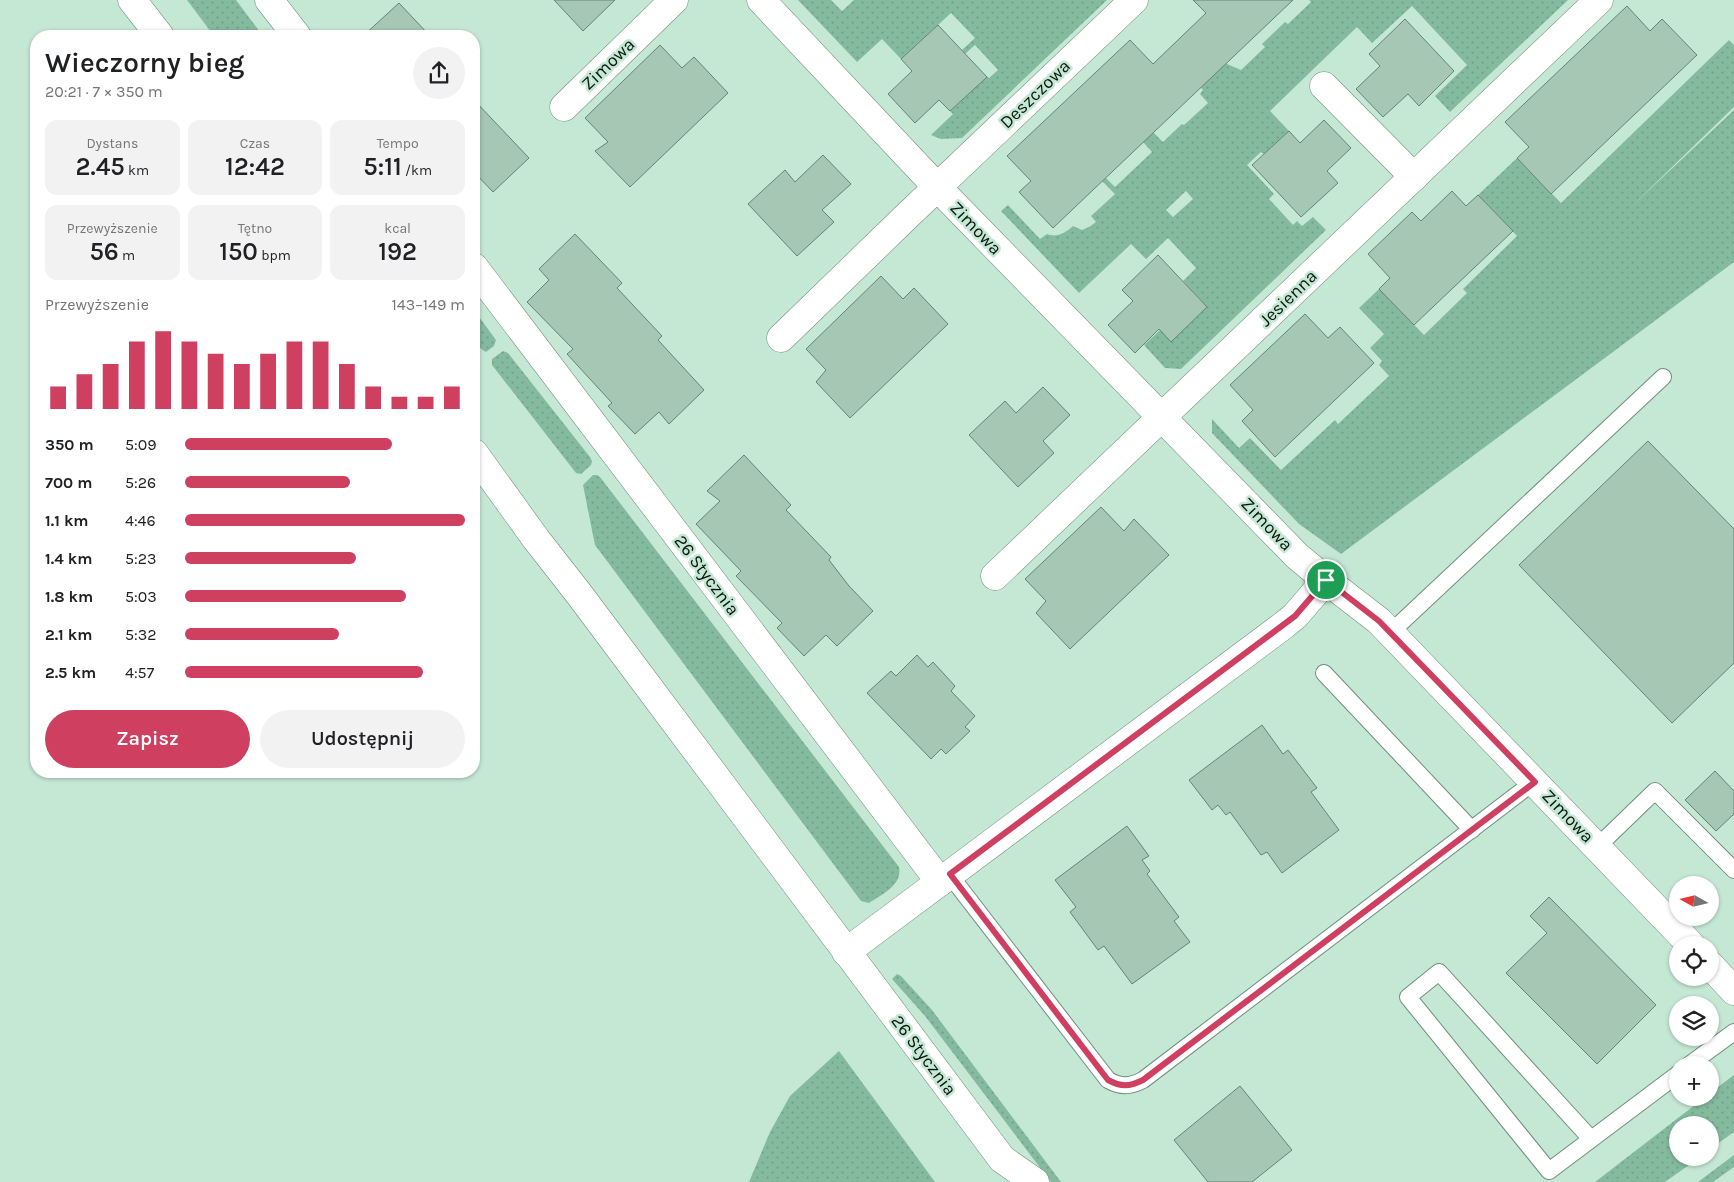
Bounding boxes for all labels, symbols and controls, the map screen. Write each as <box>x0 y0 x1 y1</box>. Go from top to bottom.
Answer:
street label: Zimowa <box>577 33 639 95</box>
text: Wieczorny bieg <box>45 46 245 79</box>
button: share <box>413 47 465 99</box>
street label: Deszczowa <box>995 55 1075 133</box>
text: 20:21 · 7 × 350 m <box>45 82 163 101</box>
text: Dystans <box>86 135 138 152</box>
text: Czas <box>240 135 270 152</box>
text: Tempo <box>377 135 419 152</box>
text: 2.45 <box>76 152 125 181</box>
text: 12:42 <box>225 152 285 181</box>
text: 5:11 <box>363 152 402 181</box>
text: km <box>125 162 149 179</box>
text: /km <box>402 162 432 179</box>
street label: Zimowa <box>945 197 1007 259</box>
text: Przewyższenie <box>67 220 158 237</box>
text: Tętno <box>238 220 272 237</box>
text: kcal <box>384 220 411 237</box>
text: 56 <box>89 237 119 266</box>
text: 150 <box>219 237 258 266</box>
text: 192 <box>378 237 417 266</box>
text: m <box>119 247 135 264</box>
text: bpm <box>258 247 291 264</box>
street label: Jesienna <box>1254 265 1322 331</box>
text: Przewyższenie <box>45 295 149 314</box>
text: 143–149 m <box>391 295 465 314</box>
text: 350 m <box>45 435 94 454</box>
text: 5:09 <box>125 435 157 454</box>
text: 700 m <box>45 473 92 492</box>
text: 5:26 <box>125 473 156 492</box>
street label: Zimowa <box>1236 493 1298 555</box>
text: 1.1 km <box>45 511 89 530</box>
text: 4:46 <box>125 511 156 530</box>
street label: 26 Stycznia <box>670 530 744 620</box>
text: 1.4 km <box>45 549 92 568</box>
text: 5:23 <box>125 549 156 568</box>
pin <box>1305 559 1347 601</box>
icon: arrive <box>1312 566 1340 594</box>
text: 1.8 km <box>45 587 93 606</box>
text: 5:03 <box>125 587 157 606</box>
text: 2.1 km <box>45 625 93 644</box>
text: 5:32 <box>125 625 156 644</box>
text: 2.5 km <box>45 663 96 682</box>
text: 4:57 <box>125 663 154 682</box>
button: Zapisz <box>45 710 250 768</box>
button: Udostępnij <box>260 710 465 768</box>
street label: Zimowa <box>1537 785 1599 847</box>
north arrow <box>1669 876 1719 926</box>
map controls <box>1669 876 1719 1166</box>
button: locate <box>1669 936 1719 986</box>
button: layers <box>1669 996 1719 1046</box>
street label: 26 Stycznia <box>887 1010 961 1100</box>
button: + <box>1669 1056 1719 1106</box>
button: − <box>1669 1116 1719 1166</box>

